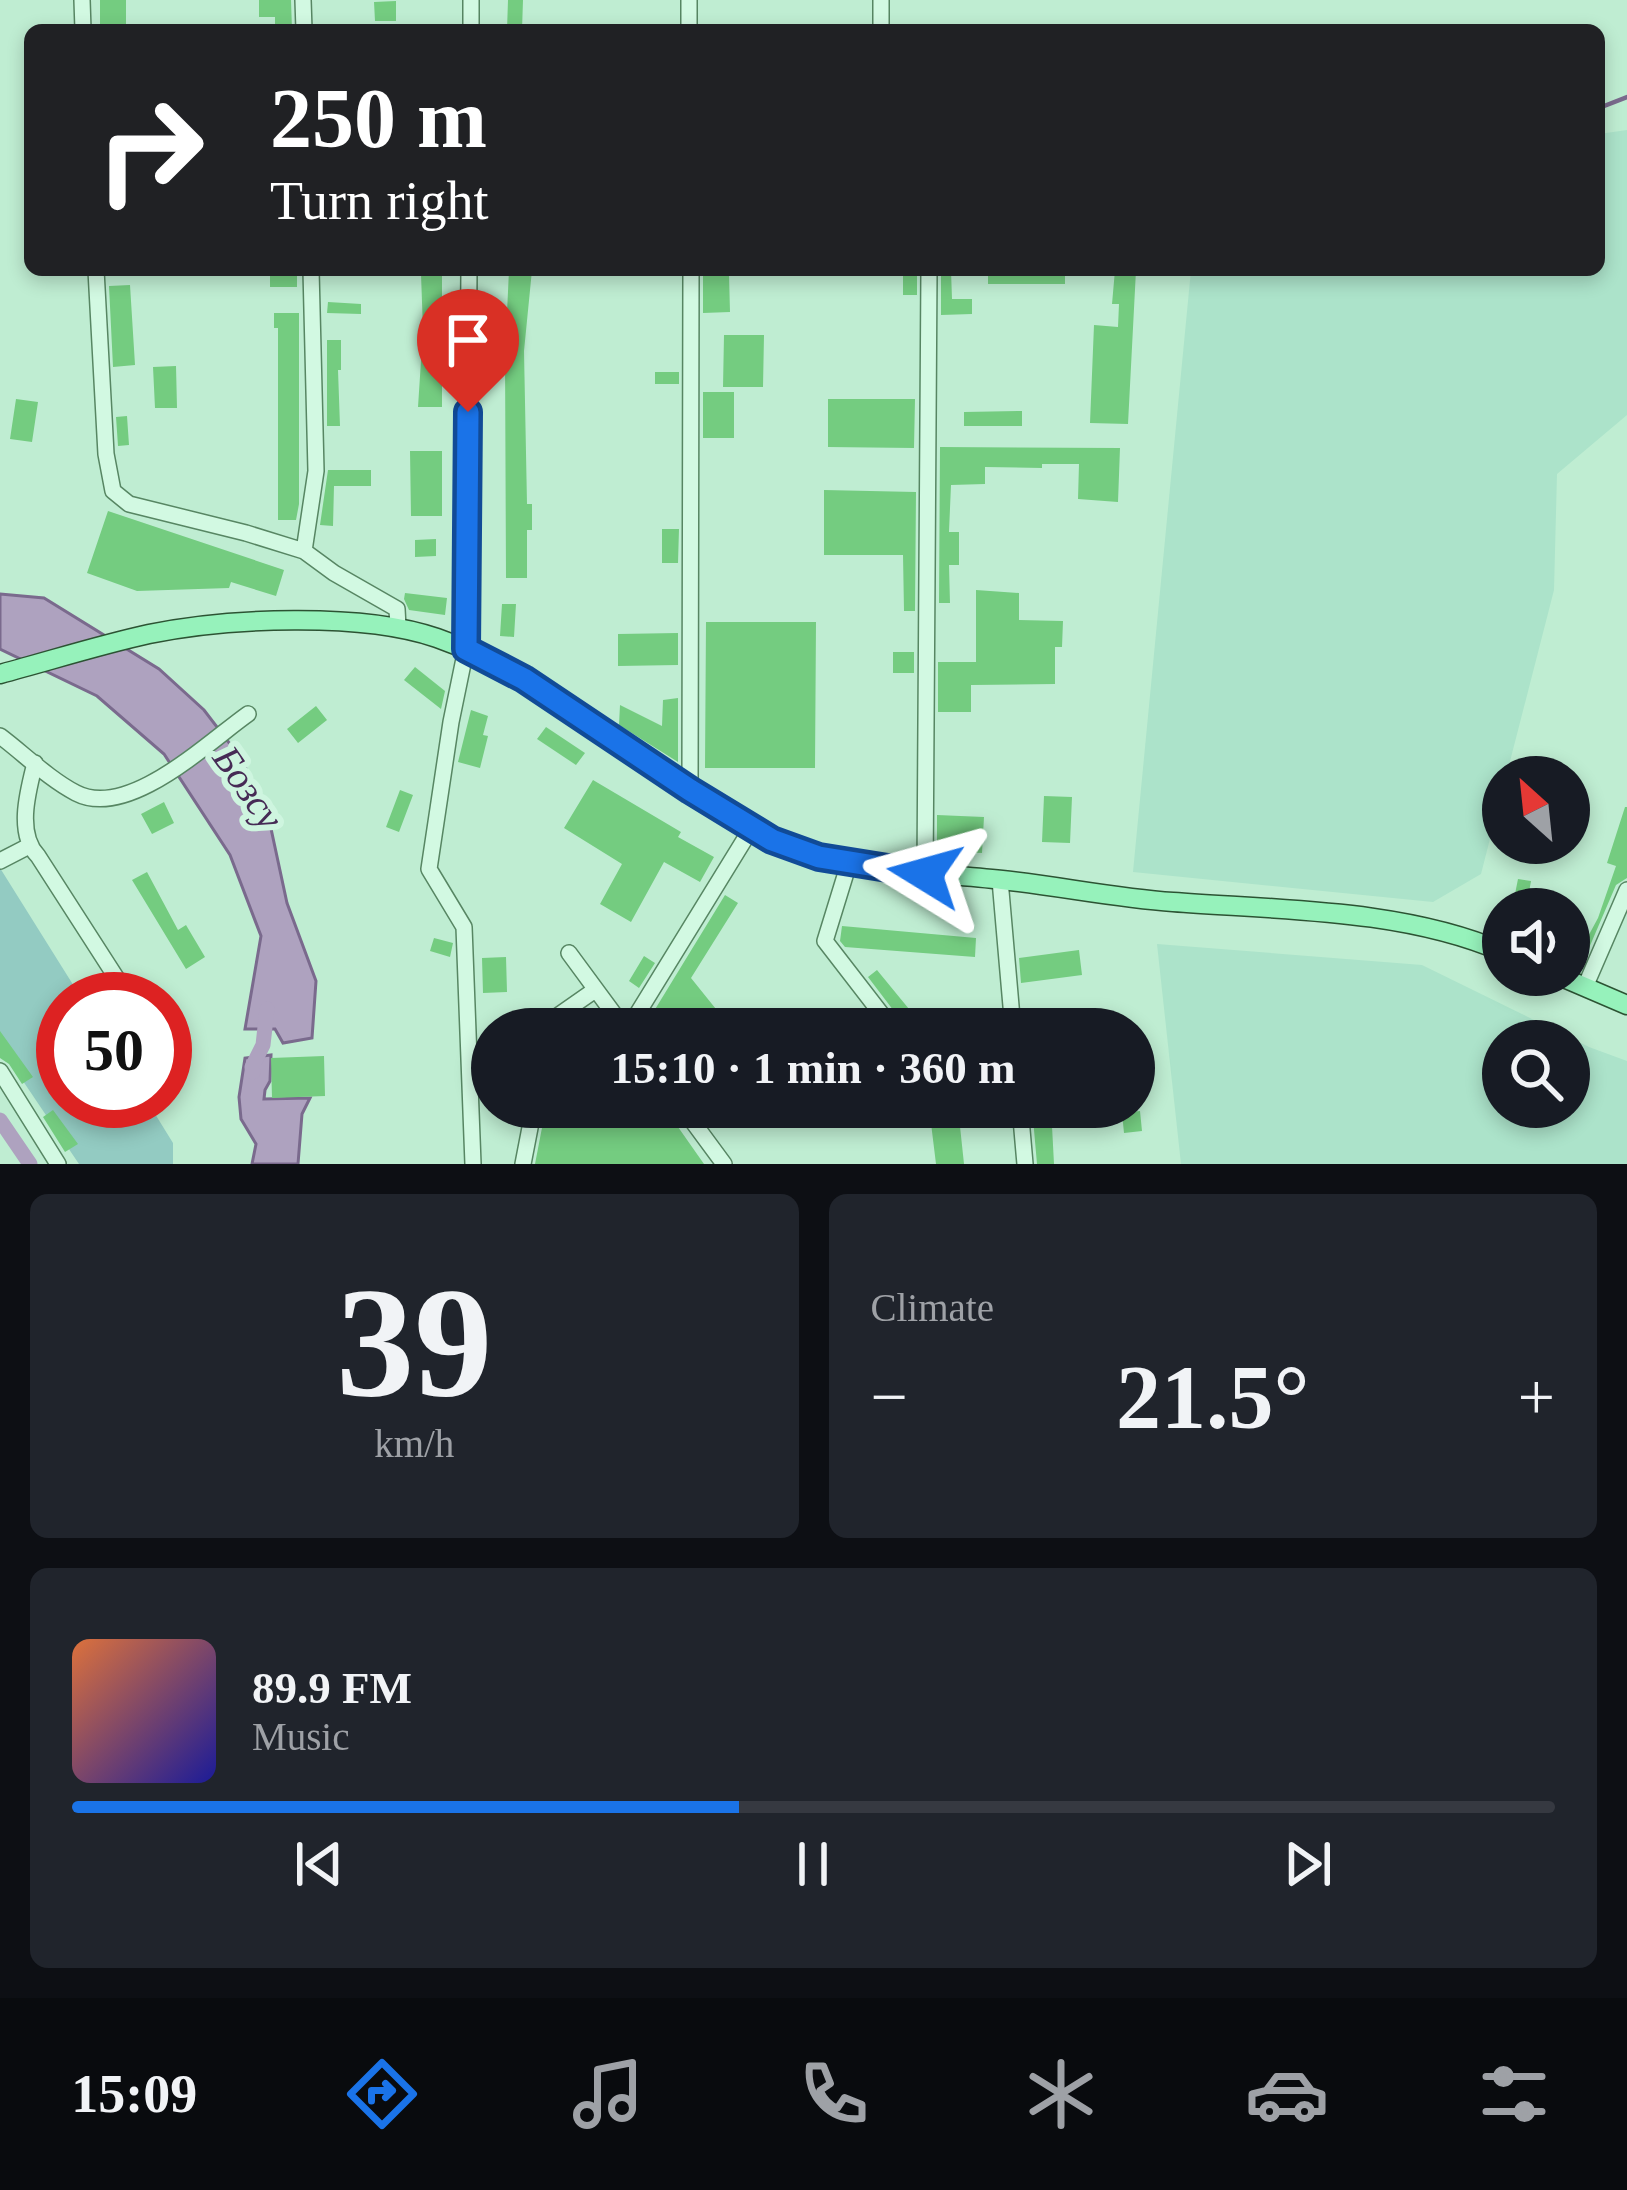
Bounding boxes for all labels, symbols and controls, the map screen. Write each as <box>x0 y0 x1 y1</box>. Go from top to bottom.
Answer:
icon: right <box>72 72 228 228</box>
text: 250 m <box>270 72 487 165</box>
text: Turn right <box>270 171 489 231</box>
pin <box>417 289 519 412</box>
icon: arrive <box>435 307 501 373</box>
water label: Бозсу <box>203 737 293 838</box>
north arrow <box>1482 756 1590 864</box>
map controls <box>1482 756 1590 1128</box>
position arrow <box>862 811 988 937</box>
button: sound <box>1482 888 1590 996</box>
speed limit sign: 50 <box>36 972 192 1128</box>
button: search <box>1482 1020 1590 1128</box>
text: 15:10 · 1 min · 360 m <box>611 1043 1016 1093</box>
text: 39 <box>336 1256 492 1429</box>
text: Climate <box>871 1286 994 1329</box>
text: 21.5° <box>1116 1348 1310 1447</box>
text: − <box>871 1360 908 1433</box>
text: + <box>1518 1360 1555 1433</box>
text: km/h <box>374 1422 454 1465</box>
text: 89.9 FM <box>252 1663 412 1713</box>
text: Music <box>252 1715 350 1758</box>
icon: previous <box>286 1831 352 1897</box>
icon: pause <box>780 1831 846 1897</box>
icon: next <box>1275 1831 1341 1897</box>
icon: directions <box>340 2052 424 2136</box>
icon: music <box>566 2052 650 2136</box>
icon: phone <box>792 2052 876 2136</box>
icon: climate <box>1019 2052 1103 2136</box>
icon: car <box>1245 2052 1329 2136</box>
icon: filters <box>1472 2052 1556 2136</box>
text: 15:09 <box>71 2064 197 2124</box>

